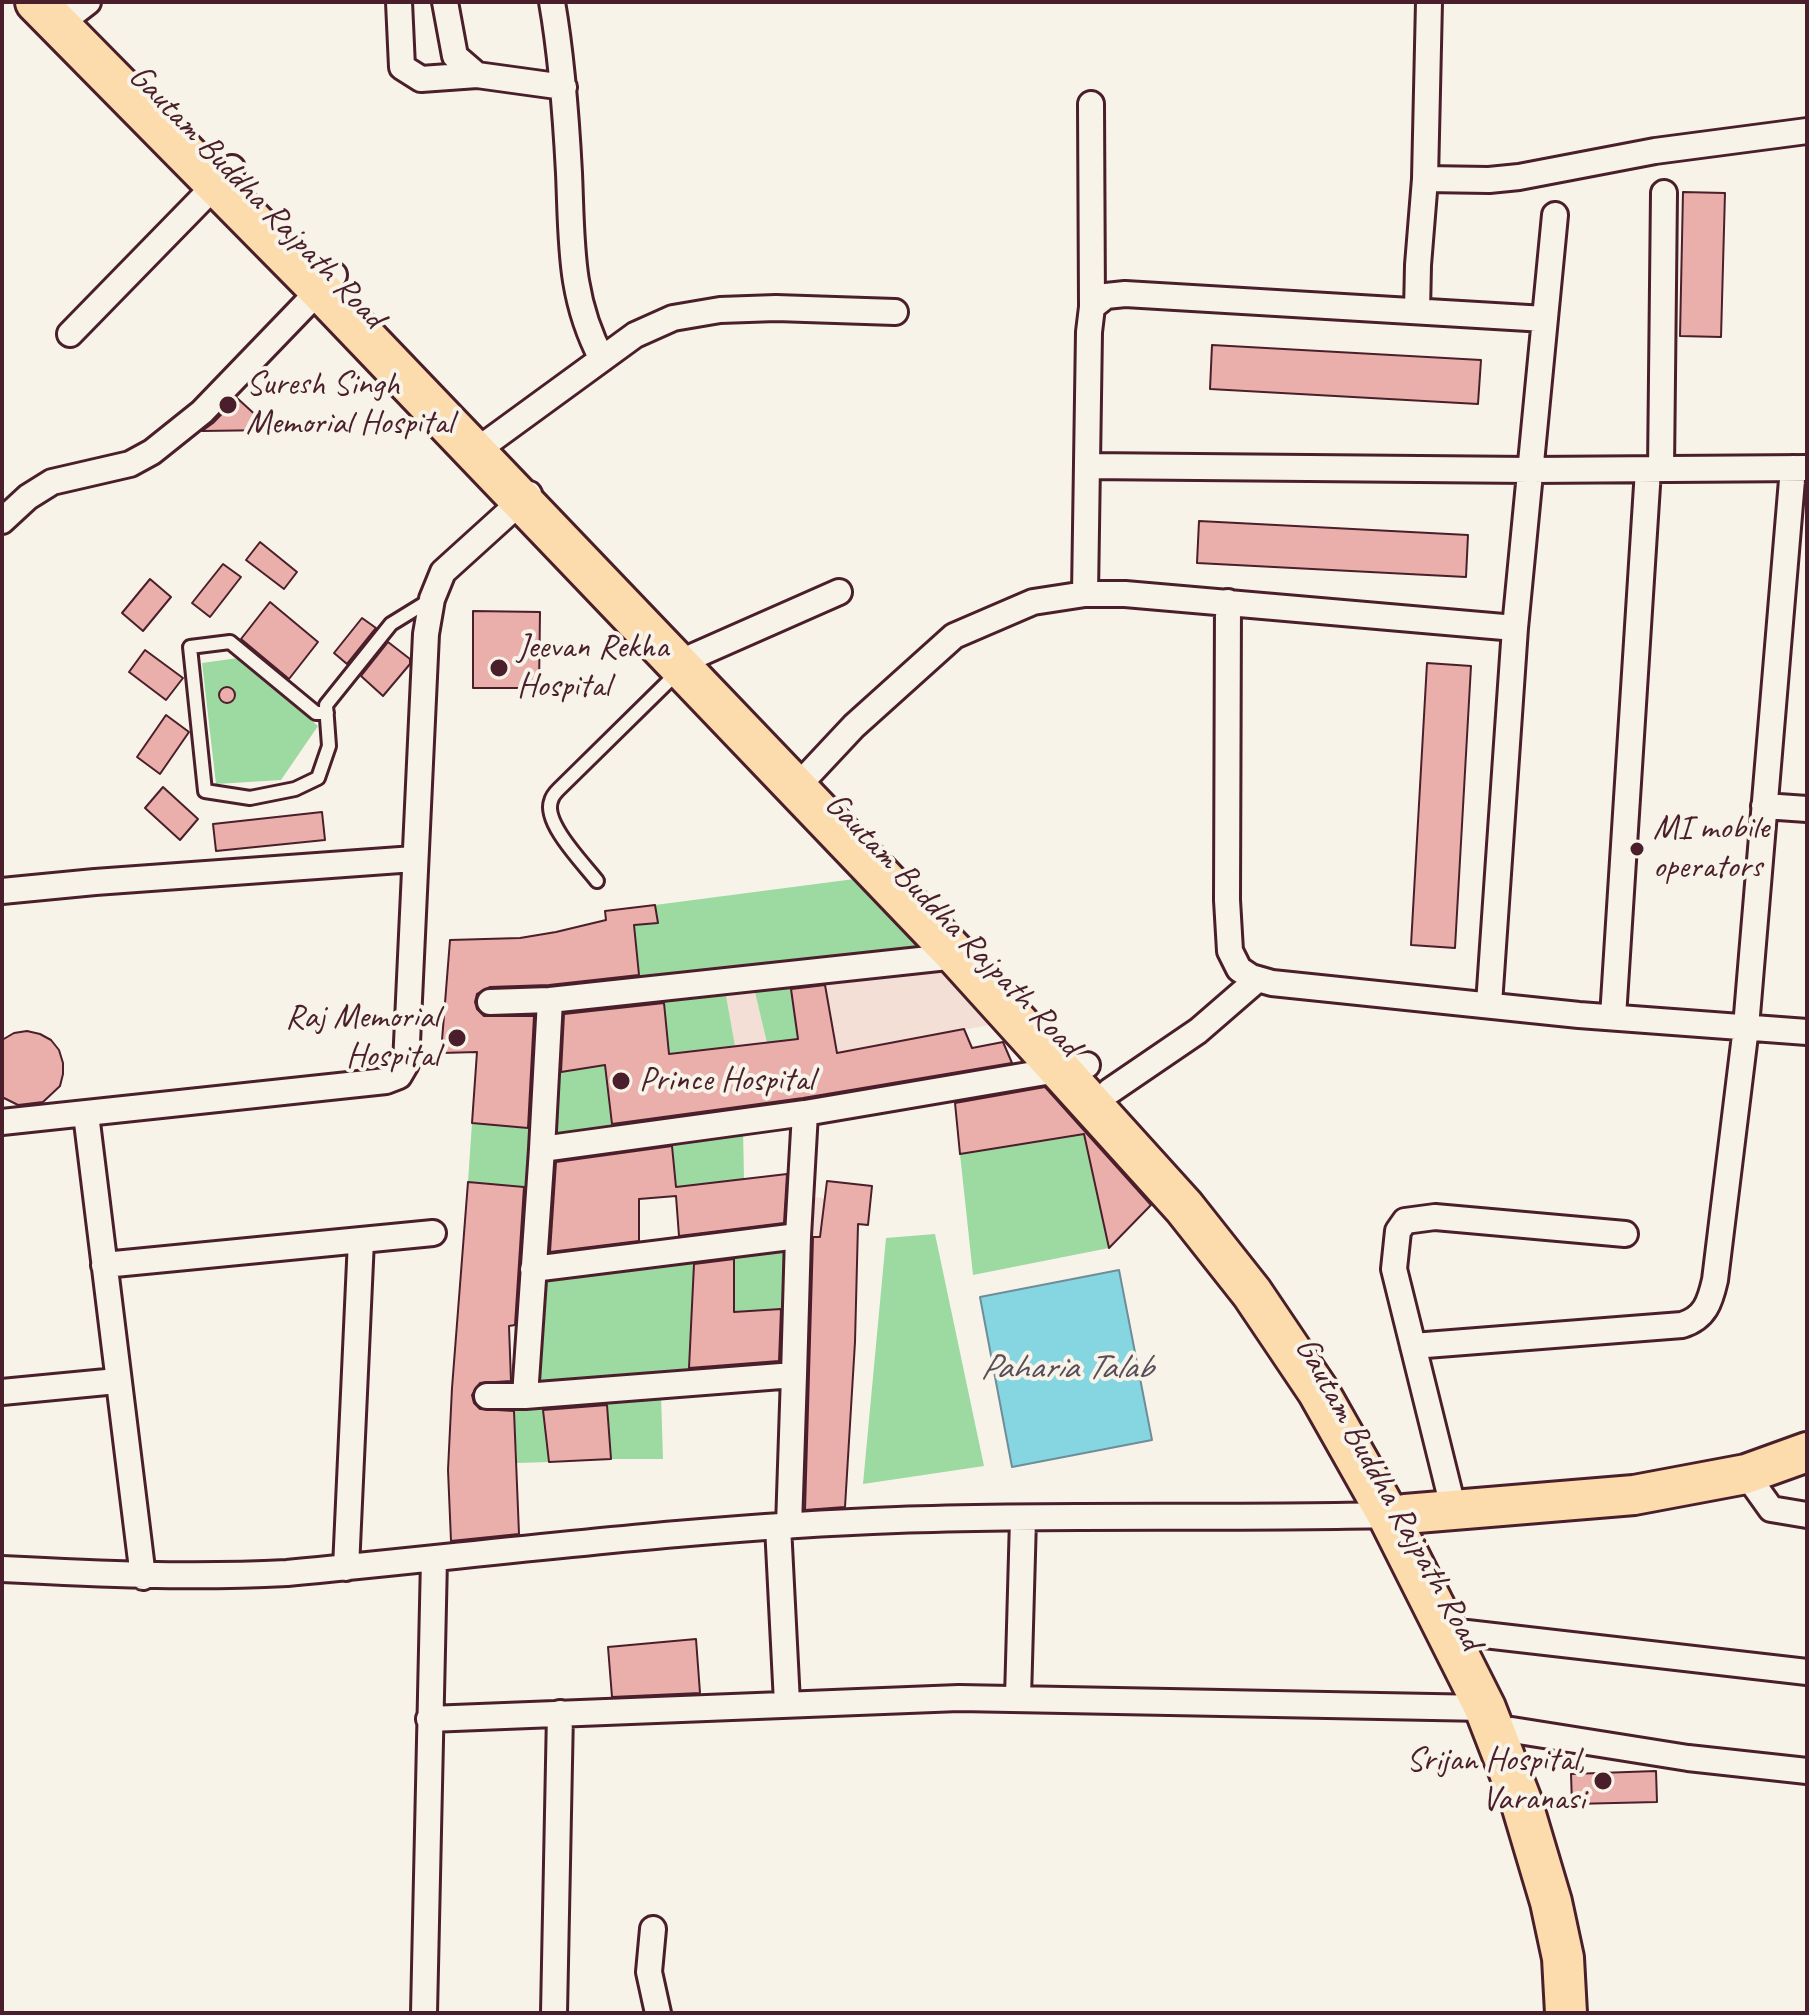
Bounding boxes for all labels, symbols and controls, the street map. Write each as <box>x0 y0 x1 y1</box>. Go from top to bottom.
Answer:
street label: Gautam Buddha Rajpath Road <box>119 57 393 337</box>
place label: Suresh Singh Memorial Hospital <box>246 365 453 444</box>
marker: Suresh Singh Memorial Hospital <box>217 394 239 416</box>
place label: Jeevan Rekha Hospital <box>517 628 668 708</box>
marker: Jeevan Rekha Hospital <box>488 657 510 679</box>
street label: Gautam Buddha Rajpath Road <box>815 785 1089 1065</box>
place label: MI mobile operators <box>1653 809 1769 888</box>
marker: MI mobile operators <box>1628 840 1646 858</box>
place label: Raj Memorial Hospital <box>285 998 439 1078</box>
marker: Raj Memorial Hospital <box>446 1027 468 1049</box>
place label: Prince Hospital <box>639 1061 814 1101</box>
marker: Prince Hospital <box>610 1070 632 1092</box>
street label: Gautam Buddha Rajpath Road <box>1285 1331 1491 1657</box>
water label: Paharia Talab <box>980 1347 1152 1391</box>
place label: Srijan Hospital, Varanasi <box>1406 1741 1585 1820</box>
marker: Srijan Hospital, Varanasi <box>1592 1770 1614 1792</box>

